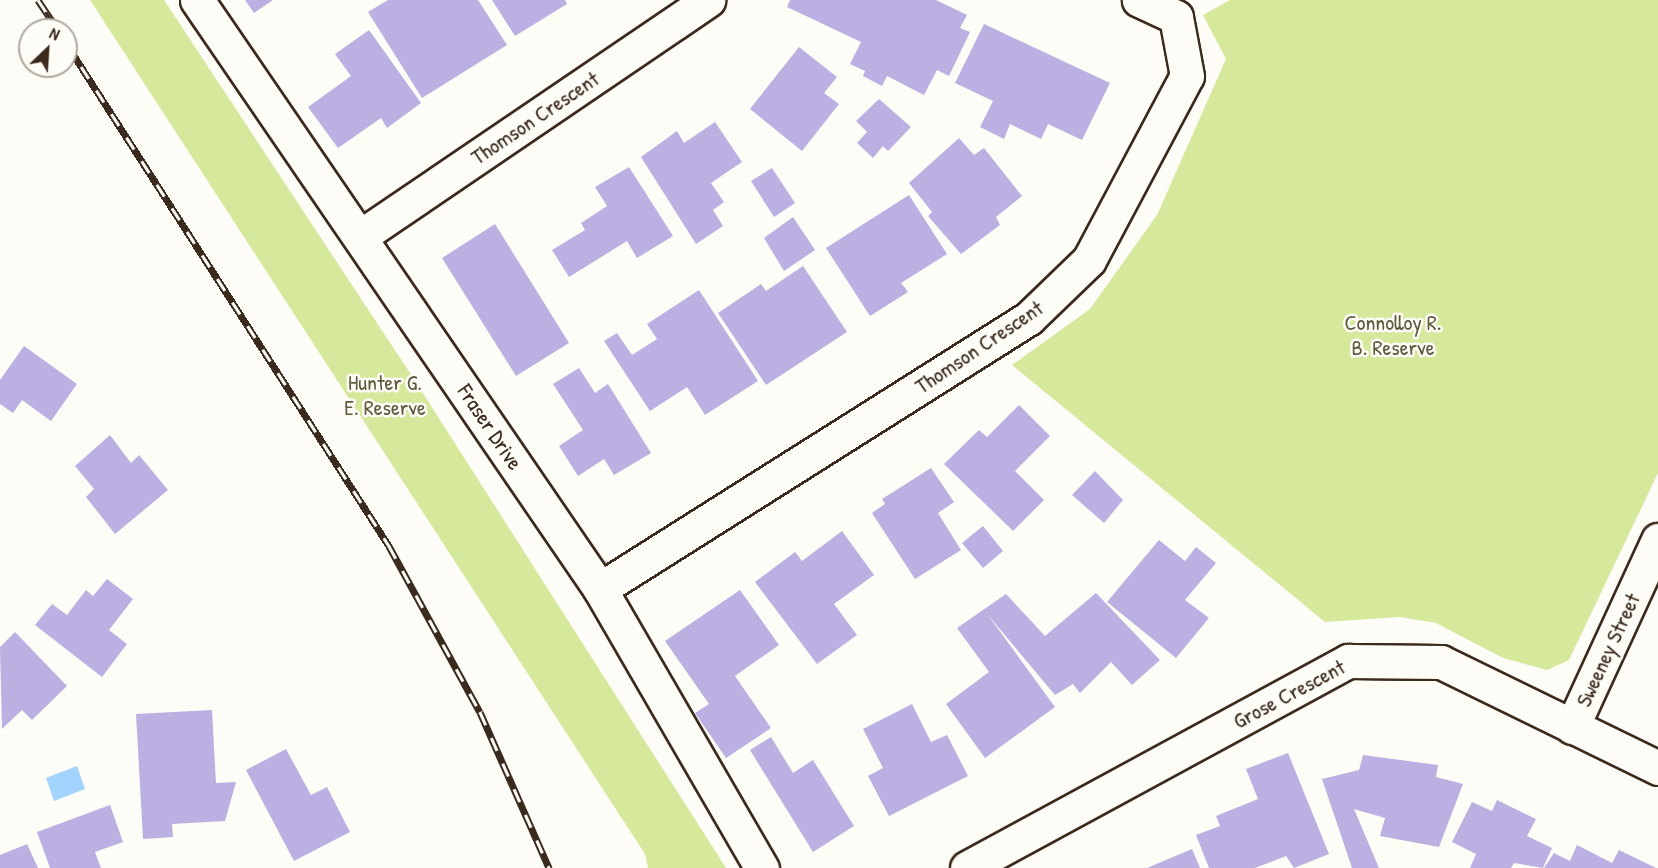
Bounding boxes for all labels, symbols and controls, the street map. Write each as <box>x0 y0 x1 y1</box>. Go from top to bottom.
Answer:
north arrow <box>18 18 78 78</box>
text: N <box>46 22 63 45</box>
street label: Thomson Crescent <box>466 66 604 170</box>
street label: Thomson Crescent <box>910 295 1048 399</box>
park label: Connolloy R. B. Reserve <box>1344 309 1442 360</box>
park label: Hunter G. E. Reserve <box>344 369 426 420</box>
street label: Fraser Drive <box>452 379 528 475</box>
street label: Sweeney Street <box>1570 589 1646 711</box>
street label: Grose Crescent <box>1229 654 1349 734</box>

